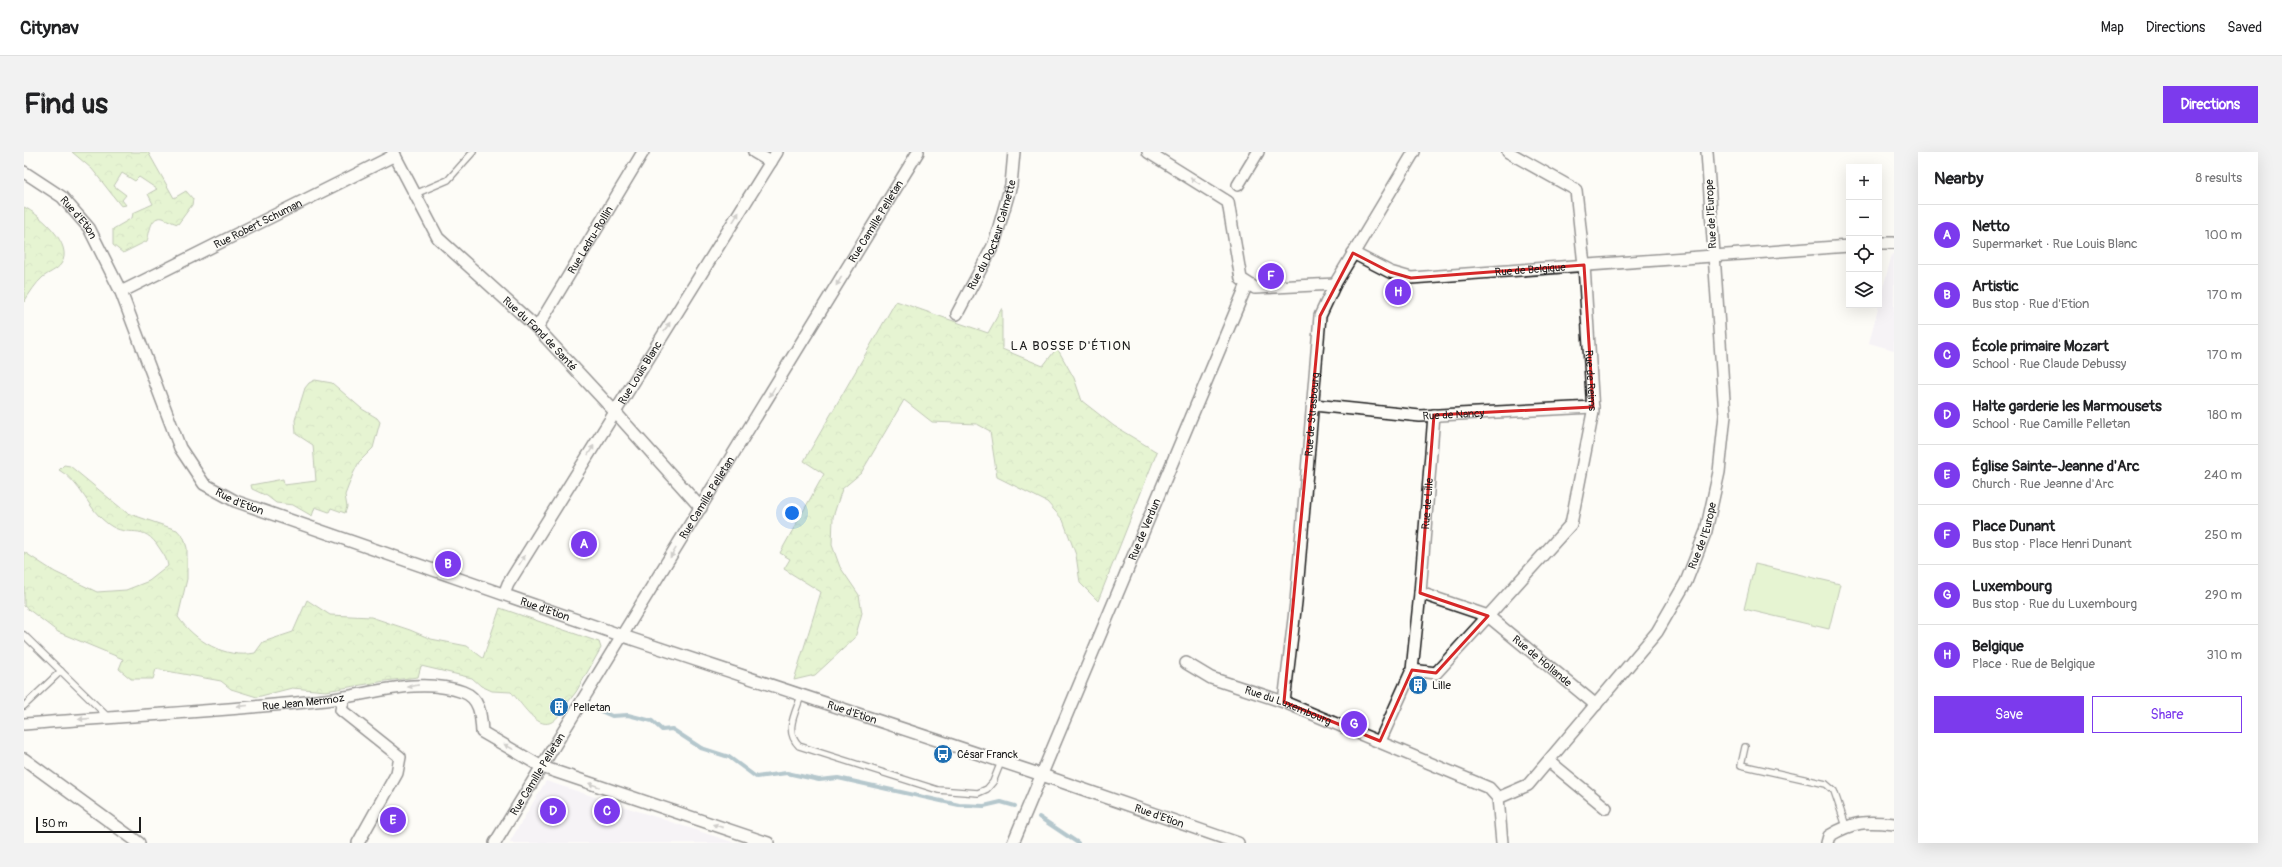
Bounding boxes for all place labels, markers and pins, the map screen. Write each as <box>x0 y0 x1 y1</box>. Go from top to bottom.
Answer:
pin: F <box>1258 261 1284 291</box>
pin: H <box>1385 277 1411 307</box>
pin: A <box>571 529 597 559</box>
pin: B <box>435 549 461 579</box>
building icon: Lille <box>1407 674 1429 696</box>
place label: Lille <box>1432 679 1451 692</box>
building icon: Pelletan <box>548 696 570 718</box>
place label: Pelletan <box>573 701 611 714</box>
pin: G <box>1341 709 1367 739</box>
bus stop icon: César Franck <box>932 743 954 765</box>
place label: César Franck <box>957 748 1018 761</box>
pin: D <box>540 796 566 826</box>
pin: C <box>594 796 620 826</box>
pin: E <box>380 805 406 835</box>

